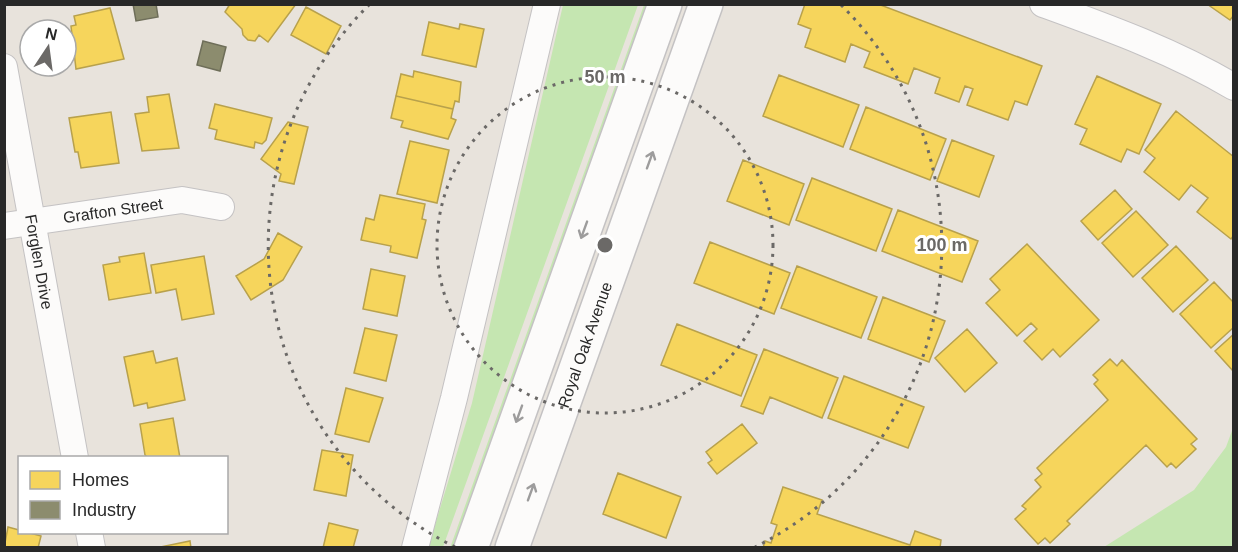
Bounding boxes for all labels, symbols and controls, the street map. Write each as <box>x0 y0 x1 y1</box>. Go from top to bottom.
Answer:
north arrow <box>18 18 78 78</box>
text: N <box>44 24 59 43</box>
text: 50 m <box>584 67 626 87</box>
one-way arrow <box>645 151 656 170</box>
street label: Grafton Street <box>62 194 164 226</box>
street label: Forglen Drive <box>22 213 56 311</box>
one-way arrow <box>578 220 589 239</box>
centre of rings <box>595 235 615 255</box>
text: 100 m <box>916 235 968 255</box>
street label: Royal Oak Avenue <box>554 279 615 410</box>
one-way arrow <box>513 404 524 423</box>
legend <box>18 456 228 534</box>
text: Homes <box>72 470 129 490</box>
one-way arrow <box>527 483 538 502</box>
text: Industry <box>72 500 136 520</box>

